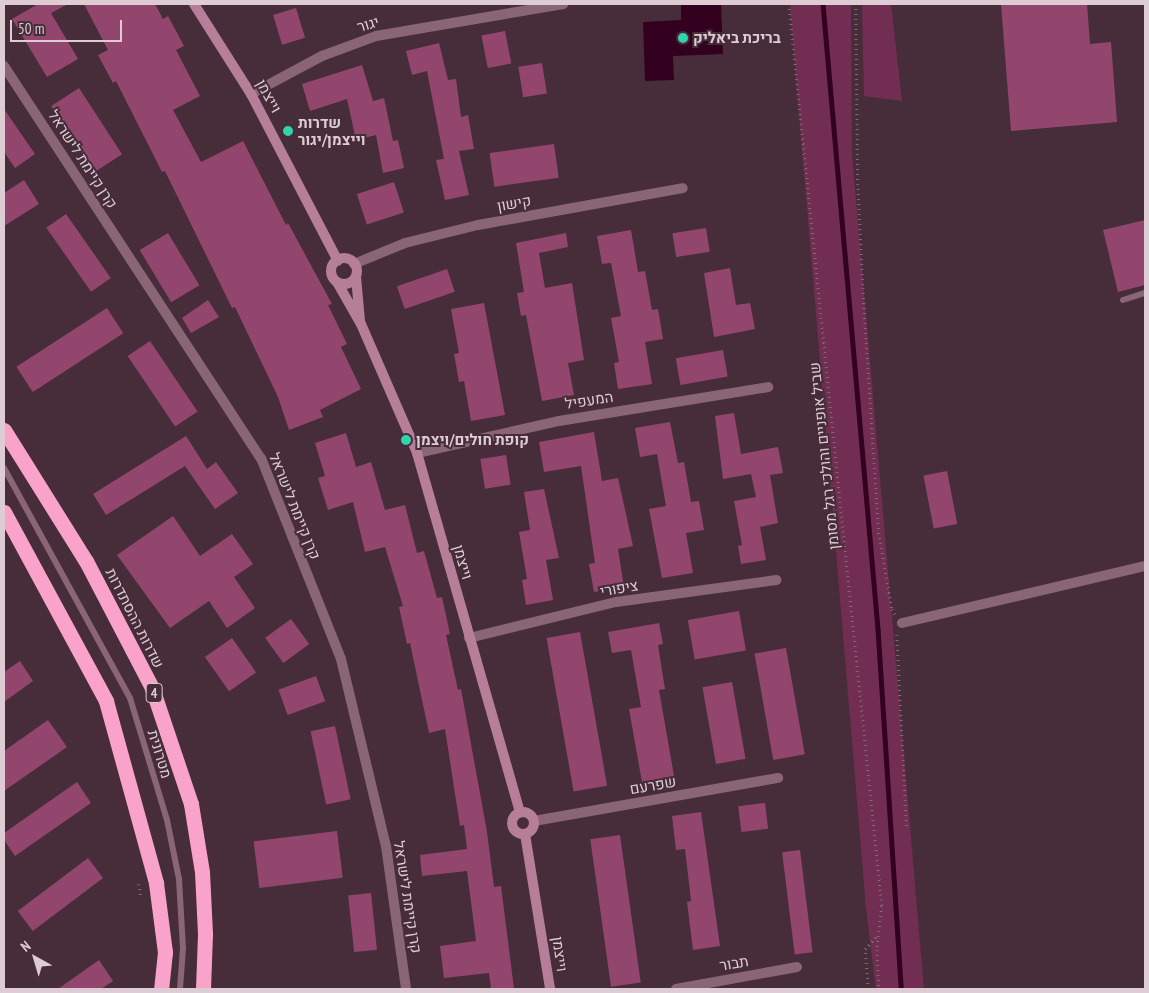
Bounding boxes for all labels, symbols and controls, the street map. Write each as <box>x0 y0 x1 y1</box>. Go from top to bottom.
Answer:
scale bar <box>12 10 125 42</box>
street label: יגור <box>355 12 381 36</box>
text: 50 m <box>18 19 44 38</box>
place label: בריכת ביאליק <box>693 29 781 47</box>
marker: בריכת ביאליק <box>677 32 689 44</box>
street label: וייצמן <box>253 76 285 116</box>
street label: קרן קיימת לישראל <box>45 107 121 211</box>
place label: שדרות וייצמן/יגור <box>298 113 366 148</box>
marker: שדרות וייצמן/יגור <box>282 125 294 137</box>
street label: קישון <box>495 191 533 215</box>
street label: שביל אופניים והולכי רגל מסומן <box>805 361 843 551</box>
street label: המעפיל <box>564 387 614 413</box>
place label: קופת חולים/ויצמן <box>416 431 529 449</box>
marker: קופת חולים/ויצמן <box>400 434 412 446</box>
street label: קרן קיימת לישראל <box>265 450 325 562</box>
street label: וייצמן <box>449 542 477 582</box>
street label: שדרות ההסתדרות <box>102 565 168 671</box>
street label: ציפורי <box>599 576 639 600</box>
road number: 4 <box>145 681 163 704</box>
street label: מטרונית <box>144 728 176 780</box>
street label: שפרעם <box>628 772 678 798</box>
street label: קרן קיימת לישראל <box>390 840 426 954</box>
north arrow <box>10 933 60 983</box>
street label: וייצמן <box>549 935 571 973</box>
text: N <box>17 937 34 956</box>
street label: תבור <box>718 952 750 974</box>

